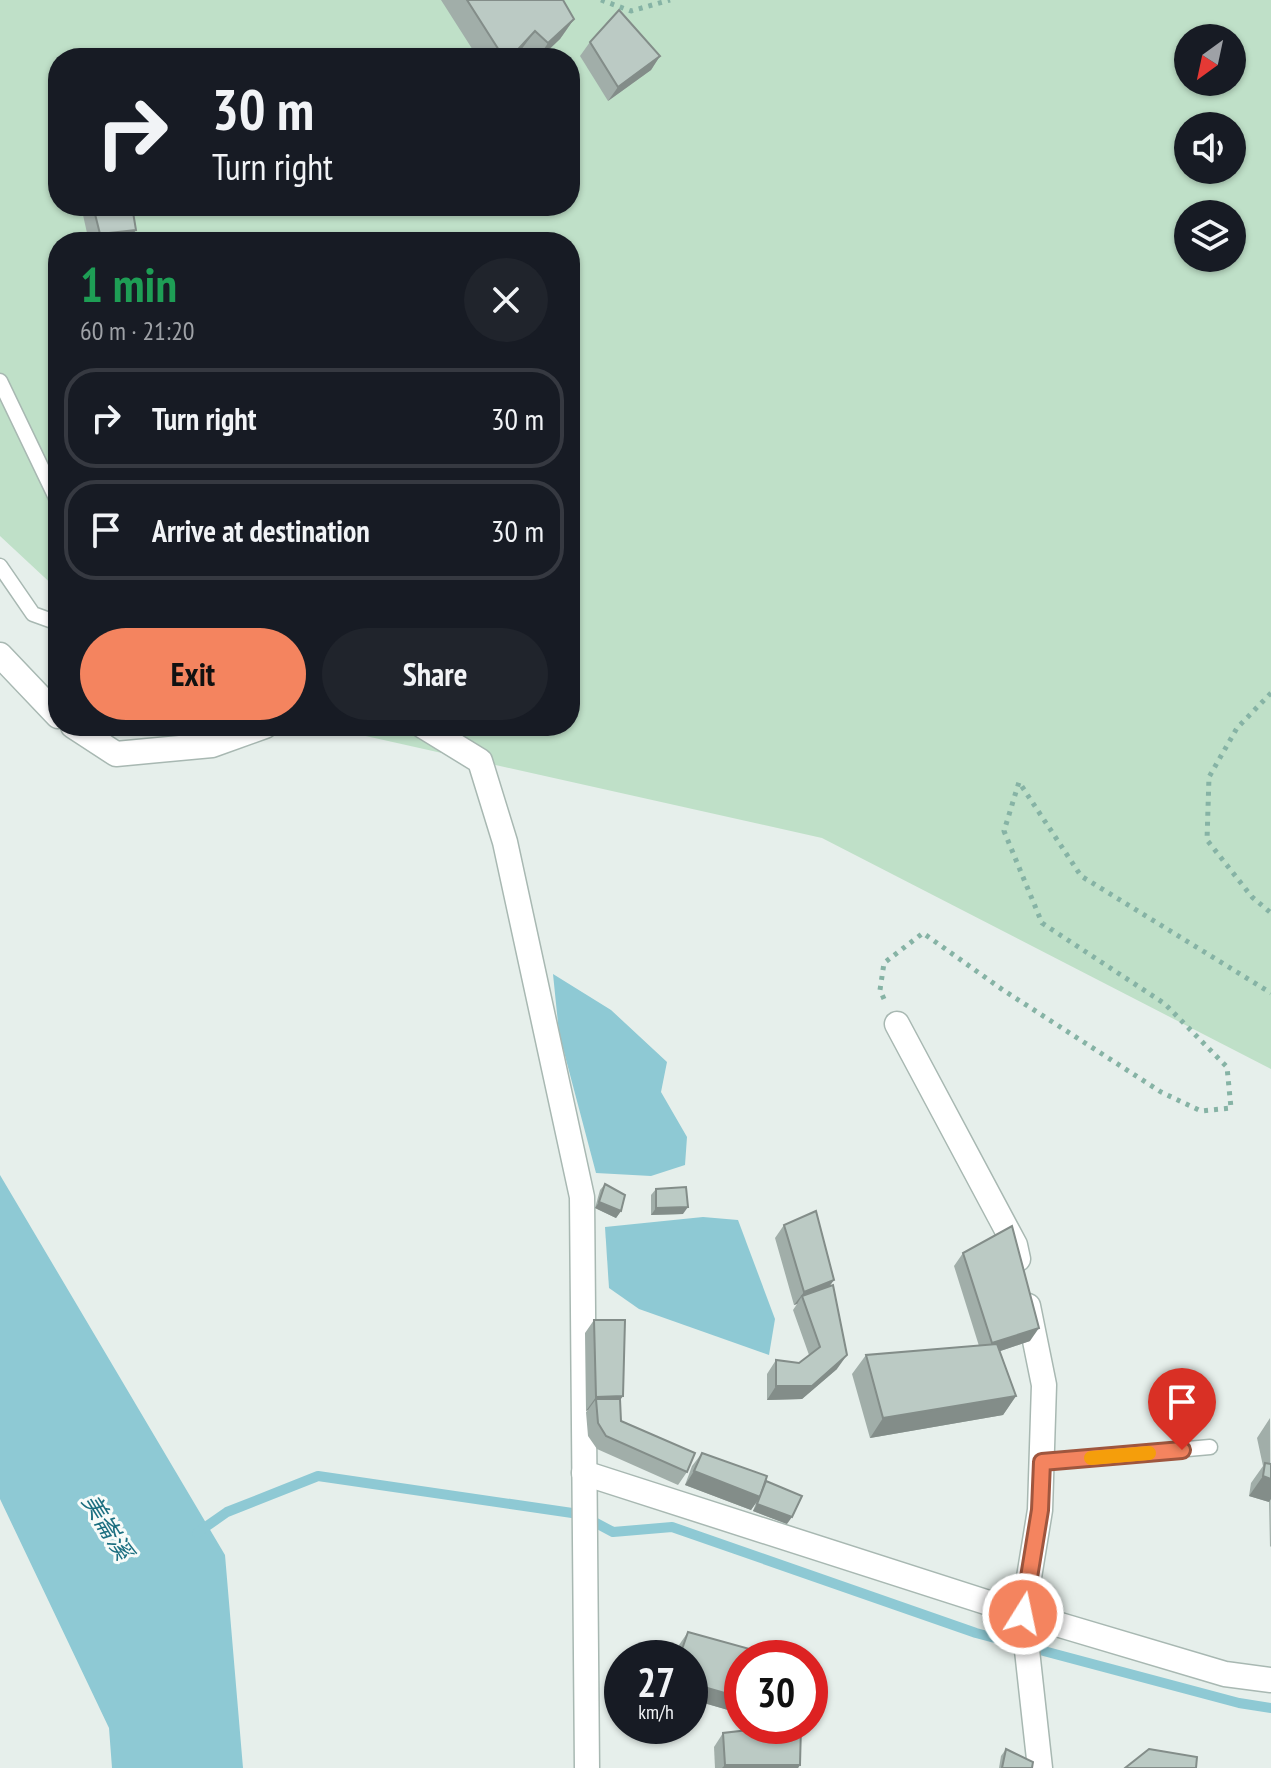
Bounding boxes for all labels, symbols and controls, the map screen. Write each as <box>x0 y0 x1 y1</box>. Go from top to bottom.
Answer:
north arrow <box>1174 24 1246 96</box>
map controls <box>1174 24 1246 272</box>
text: 30 m <box>212 73 314 145</box>
icon: right <box>80 80 184 184</box>
button: sound <box>1174 112 1246 184</box>
text: Turn right <box>212 143 333 190</box>
button: layers <box>1174 200 1246 272</box>
text: 1 min <box>80 253 177 315</box>
button: close <box>464 258 548 342</box>
text: 60 m · 21:20 <box>80 314 195 347</box>
icon: right <box>84 396 128 440</box>
text: Turn right <box>152 399 256 438</box>
text: 30 m <box>491 399 544 438</box>
icon: arrive <box>84 508 128 552</box>
text: Arrive at destination <box>152 511 370 550</box>
text: 30 m <box>491 511 544 550</box>
button: Exit <box>80 628 306 720</box>
button: Share <box>322 628 548 720</box>
pin <box>1148 1368 1216 1450</box>
icon: arrive <box>1160 1380 1204 1424</box>
water label: 美崙溪 <box>75 1488 141 1568</box>
position arrow <box>981 1572 1065 1656</box>
speed limit sign: 30 <box>724 1640 828 1744</box>
text: 27 <box>637 1656 675 1708</box>
text: km/h <box>638 1699 674 1725</box>

